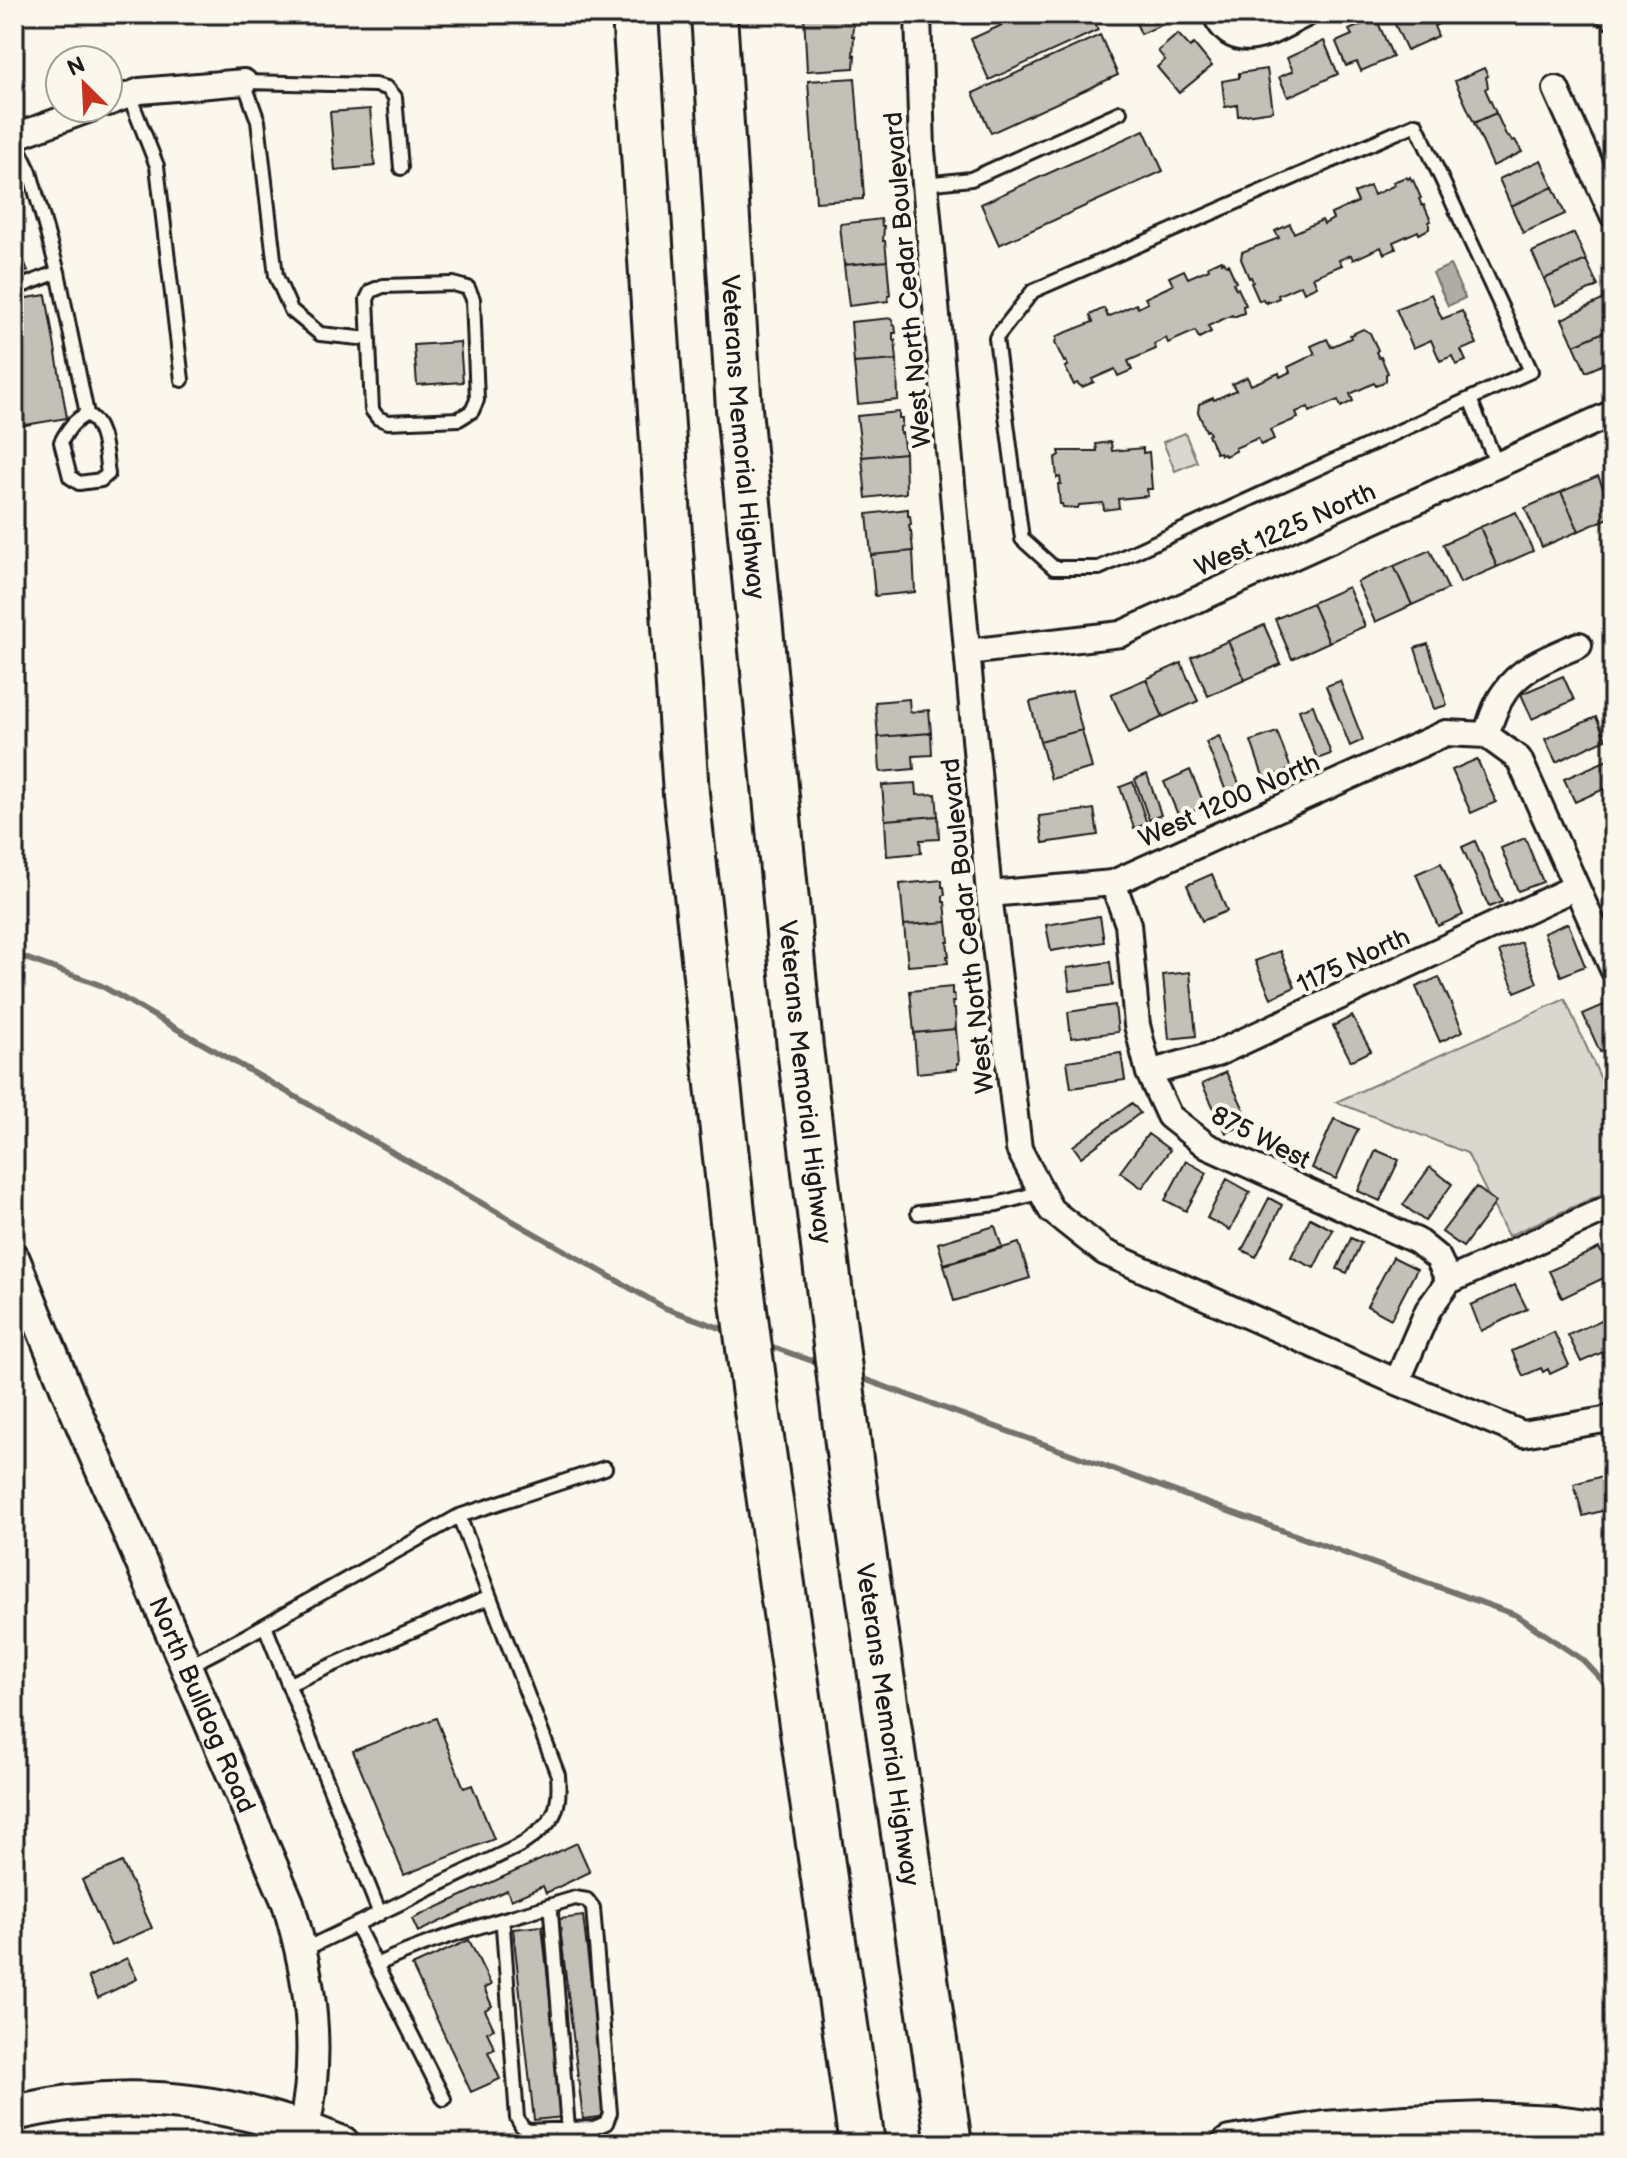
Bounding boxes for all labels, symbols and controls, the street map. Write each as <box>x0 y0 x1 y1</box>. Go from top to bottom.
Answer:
north arrow <box>44 44 124 124</box>
text: N <box>63 51 90 83</box>
street label: West North Cedar Boulevard <box>878 111 939 449</box>
street label: Veterans Memorial Highway <box>714 274 771 601</box>
street label: West 1225 North <box>1190 477 1381 584</box>
street label: West 1200 North <box>1134 748 1325 855</box>
street label: West North Cedar Boulevard <box>935 757 1002 1095</box>
street label: Veterans Memorial Highway <box>771 919 838 1246</box>
street label: 1175 North <box>1292 922 1415 1001</box>
street label: 875 West <box>1205 1100 1315 1177</box>
street label: Veterans Memorial Highway <box>848 1561 925 1888</box>
street label: North Bulldog Road <box>141 1593 261 1818</box>

